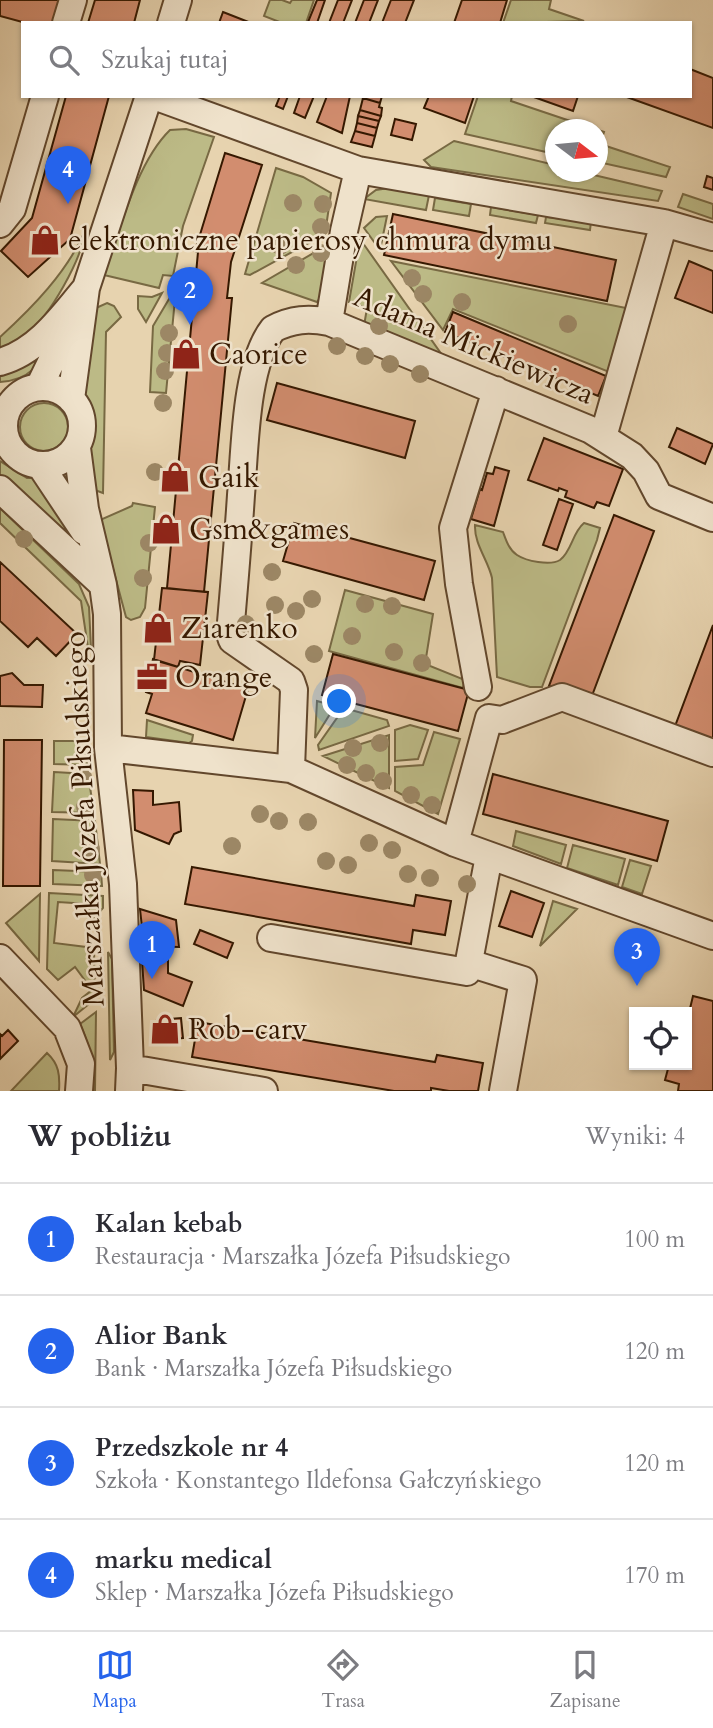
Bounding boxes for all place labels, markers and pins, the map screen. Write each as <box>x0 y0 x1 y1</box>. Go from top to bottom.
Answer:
pin: 4 <box>45 146 91 204</box>
place label: elektroniczne papierosy chmura dymu <box>68 220 553 261</box>
shop icon: elektroniczne papierosy chmura dymu <box>28 223 62 257</box>
pin: 2 <box>167 267 213 325</box>
place label: Caorice <box>209 334 308 375</box>
shop icon: Caorice <box>169 337 203 371</box>
place label: Gaik <box>198 457 259 498</box>
shop icon: Gaik <box>158 460 192 494</box>
place label: Gsm&games <box>189 509 349 550</box>
shop icon: Gsm&games <box>149 512 183 546</box>
place label: Ziarenko <box>181 608 298 649</box>
shop icon: Ziarenko <box>141 611 175 645</box>
place label: Orange <box>175 657 272 698</box>
office icon: Orange <box>135 660 169 694</box>
pin: 1 <box>129 921 175 979</box>
pin: 3 <box>614 928 660 986</box>
place label: Rob-carv <box>188 1009 308 1050</box>
shop icon: Rob-carv <box>148 1012 182 1046</box>

